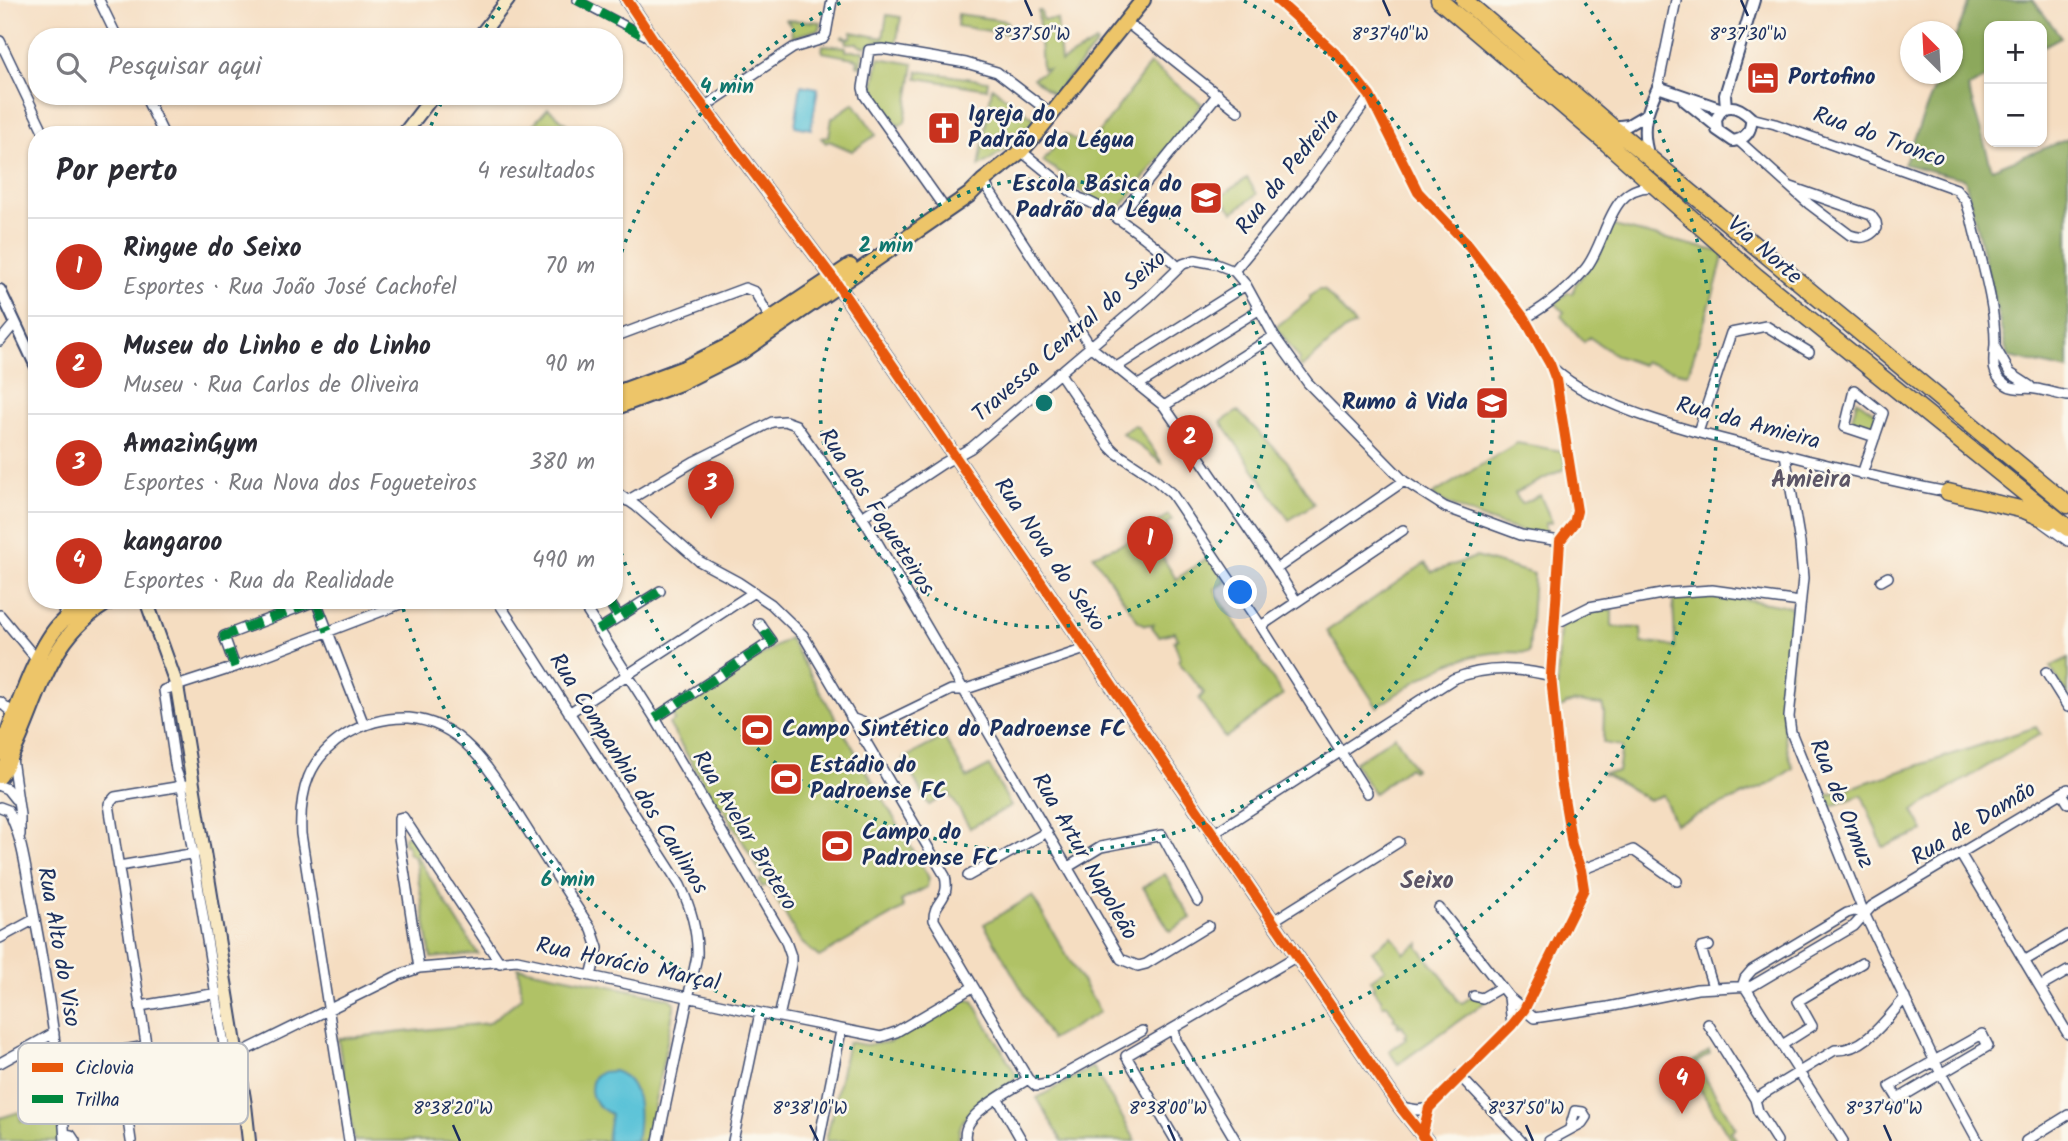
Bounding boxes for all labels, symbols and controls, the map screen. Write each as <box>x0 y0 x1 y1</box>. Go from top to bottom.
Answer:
text: 8°37'50"W <box>994 21 1070 50</box>
text: 8°37'40"W <box>1351 21 1429 50</box>
text: 8°37'30"W <box>1709 21 1787 50</box>
north arrow <box>1900 21 1963 84</box>
map controls <box>1984 21 2047 147</box>
button: + <box>1984 21 2047 84</box>
search box <box>28 28 623 105</box>
text: Pesquisar aqui <box>108 46 261 88</box>
icon: search <box>52 48 90 86</box>
hotel icon: Portofino <box>1744 59 1782 97</box>
place label: Portofino <box>1788 60 1875 96</box>
text: 4 min <box>700 71 754 104</box>
button: − <box>1984 84 2047 147</box>
place label: Igreja do Padrão da Légua <box>968 97 1135 159</box>
street label: Rua do Tronco <box>1808 97 1950 179</box>
street label: Rua da Pedreira <box>1227 101 1349 243</box>
church icon: Igreja do Padrão da Légua <box>925 109 963 147</box>
text: Por perto <box>56 148 177 196</box>
text: 4 resultados <box>477 154 595 190</box>
place label: Escola Básica do Padrão da Légua <box>1012 167 1182 229</box>
school or university icon: Escola Básica do Padrão da Légua <box>1187 179 1225 217</box>
street label: Via Norte <box>1718 208 1810 294</box>
text: Ringue do Seixo <box>123 228 302 270</box>
text: 2 min <box>859 230 913 263</box>
street label: Travessa Central do Seixo <box>964 242 1176 432</box>
text: 1 <box>76 249 82 285</box>
text: 70 m <box>545 249 595 285</box>
text: Esportes · Rua João José Cachofel <box>123 270 457 306</box>
text: Museu do Linho e do Linho <box>123 326 431 368</box>
text: 2 <box>72 347 86 383</box>
text: 90 m <box>545 347 595 383</box>
text: Museu · Rua Carlos de Oliveira <box>123 368 419 404</box>
school or university icon: Rumo à Vida <box>1473 384 1511 422</box>
place label: Rumo à Vida <box>1342 385 1468 421</box>
street label: Rua da Amieira <box>1672 387 1824 461</box>
centre of rings <box>1032 391 1056 415</box>
pin: 2 <box>1167 415 1213 473</box>
street label: Rua dos Fogueteiros <box>808 421 944 603</box>
text: AmazinGym <box>123 424 258 466</box>
text: 3 <box>73 445 85 481</box>
text: 380 m <box>529 445 595 481</box>
pin: 3 <box>688 461 734 519</box>
district label: Amieira <box>1771 461 1851 500</box>
text: Esportes · Rua Nova dos Fogueteiros <box>123 466 477 502</box>
street label: Rua Nova do Seixo <box>984 470 1114 640</box>
pin: 1 <box>1127 516 1173 574</box>
text: kangaroo <box>123 522 222 564</box>
text: 4 <box>73 543 85 579</box>
text: 490 m <box>532 543 595 579</box>
text: Esportes · Rua da Realidade <box>123 564 394 600</box>
your location <box>1223 575 1257 609</box>
street label: Rua Companhia dos Caulinos <box>539 646 717 902</box>
sports icon: Campo Sintético do Padroense FC <box>738 711 776 749</box>
place label: Campo Sintético do Padroense FC <box>782 712 1126 748</box>
street label: Rua de Ormuz <box>1799 734 1883 874</box>
street label: Rua Avelar Brotero <box>682 744 806 918</box>
place label: Estádio do Padroense FC <box>810 748 947 810</box>
sports icon: Estádio do Padroense FC <box>767 760 805 798</box>
street label: Rua Artur Napoleão <box>1021 767 1147 947</box>
street label: Rua de Damão <box>1904 772 2044 876</box>
place label: Campo do Padroense FC <box>862 815 999 877</box>
sports icon: Campo do Padroense FC <box>818 827 856 865</box>
district label: Seixo <box>1400 862 1454 901</box>
street label: Rua Alto do Viso <box>26 864 90 1030</box>
text: 6 min <box>541 864 595 897</box>
street label: Rua Horácio Marçal <box>533 928 724 1002</box>
legend <box>18 1043 248 1124</box>
text: Ciclovia <box>75 1054 134 1084</box>
pin: 4 <box>1659 1056 1705 1114</box>
text: Trilha <box>75 1086 120 1116</box>
text: 8°38'20"W <box>413 1095 493 1124</box>
text: 8°38'10"W <box>772 1095 848 1124</box>
text: 8°38'00"W <box>1129 1095 1207 1124</box>
text: 8°37'50"W <box>1488 1095 1564 1124</box>
text: 8°37'40"W <box>1845 1095 1923 1124</box>

